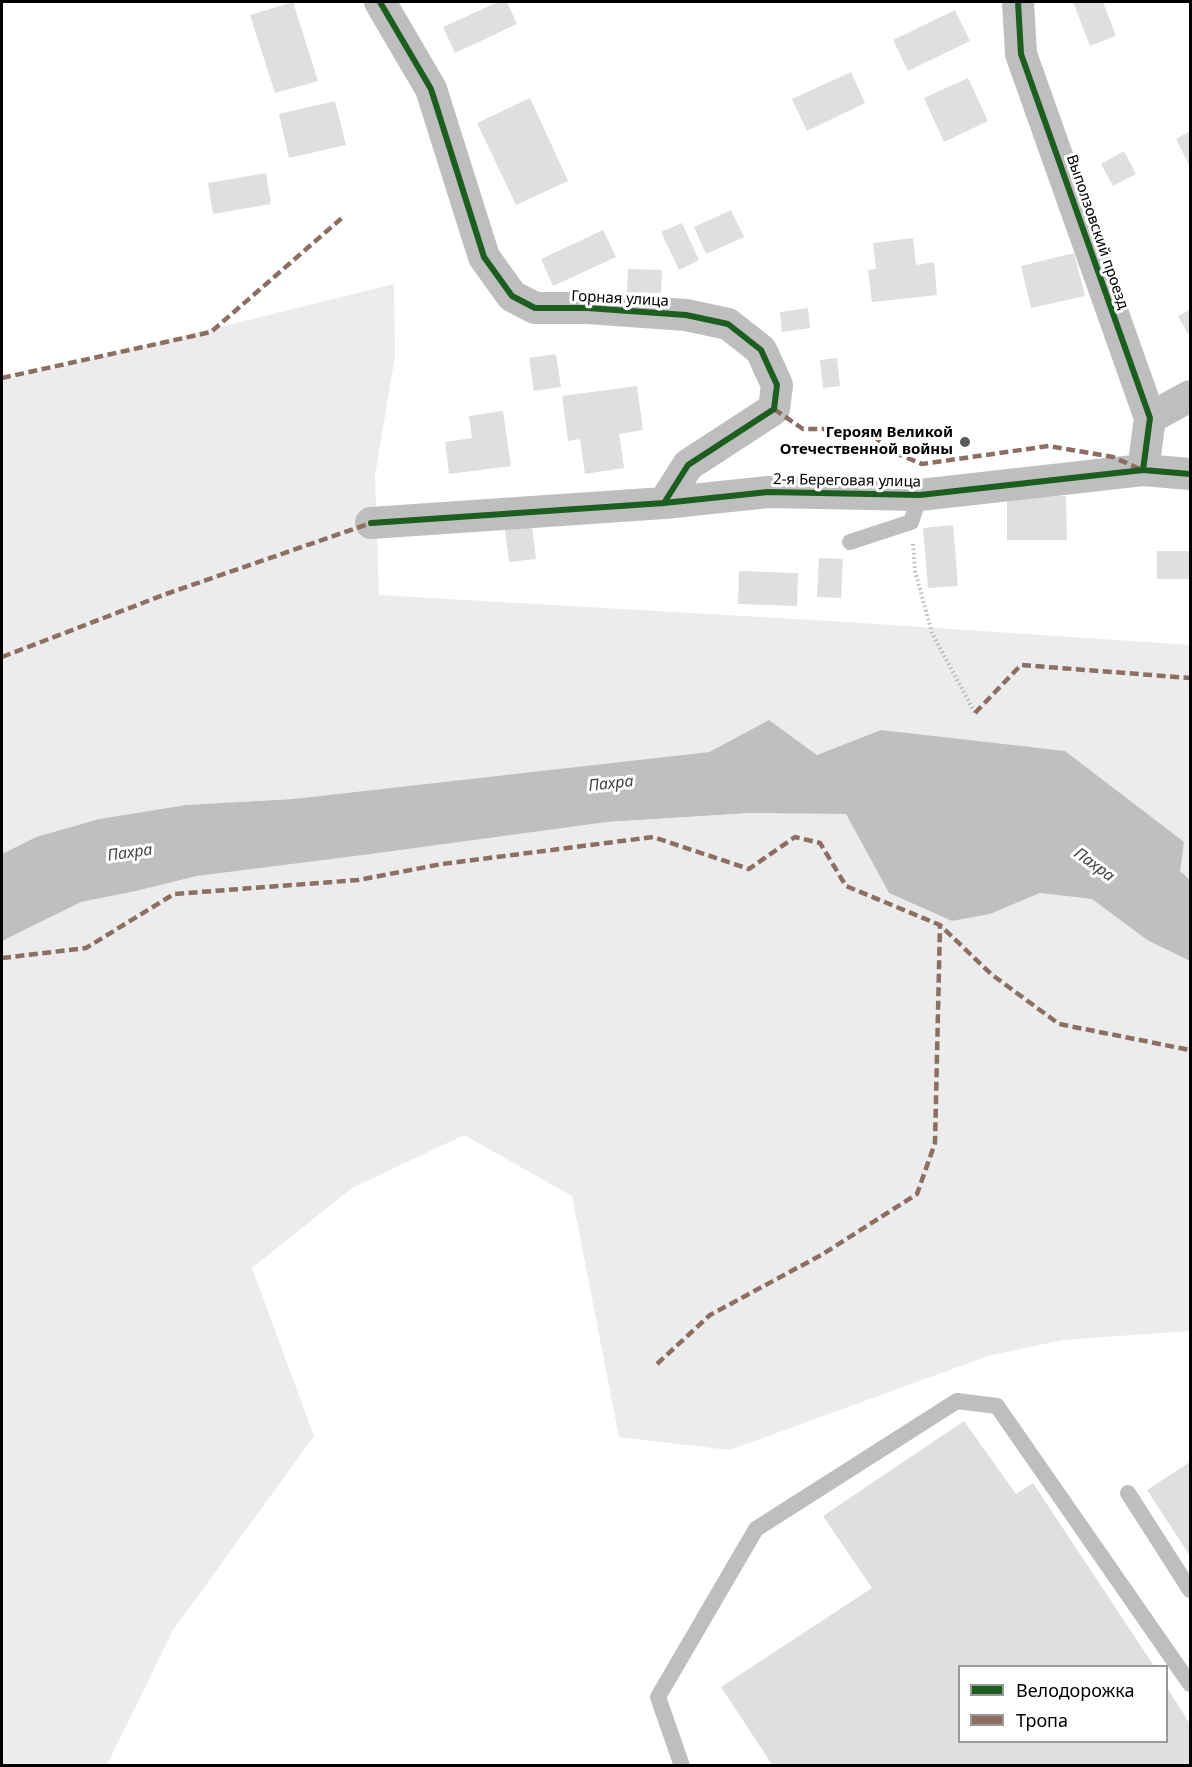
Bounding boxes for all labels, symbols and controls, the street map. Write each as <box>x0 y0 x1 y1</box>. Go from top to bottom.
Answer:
street label: Выползовский проезд <box>1062 152 1132 312</box>
street label: Горная улица <box>571 287 669 311</box>
place label: Героям Великой Отечественной войны <box>780 424 953 459</box>
marker: Героям Великой Отечественной войны <box>958 435 972 449</box>
street label: 2-я Береговая улица <box>773 471 921 491</box>
water label: Пахра <box>588 772 634 796</box>
water label: Пахра <box>106 840 154 866</box>
water label: Пахра <box>1070 844 1118 886</box>
legend <box>958 1665 1168 1743</box>
text: Велодорожка <box>1016 1678 1134 1702</box>
text: Тропа <box>1016 1708 1068 1732</box>

